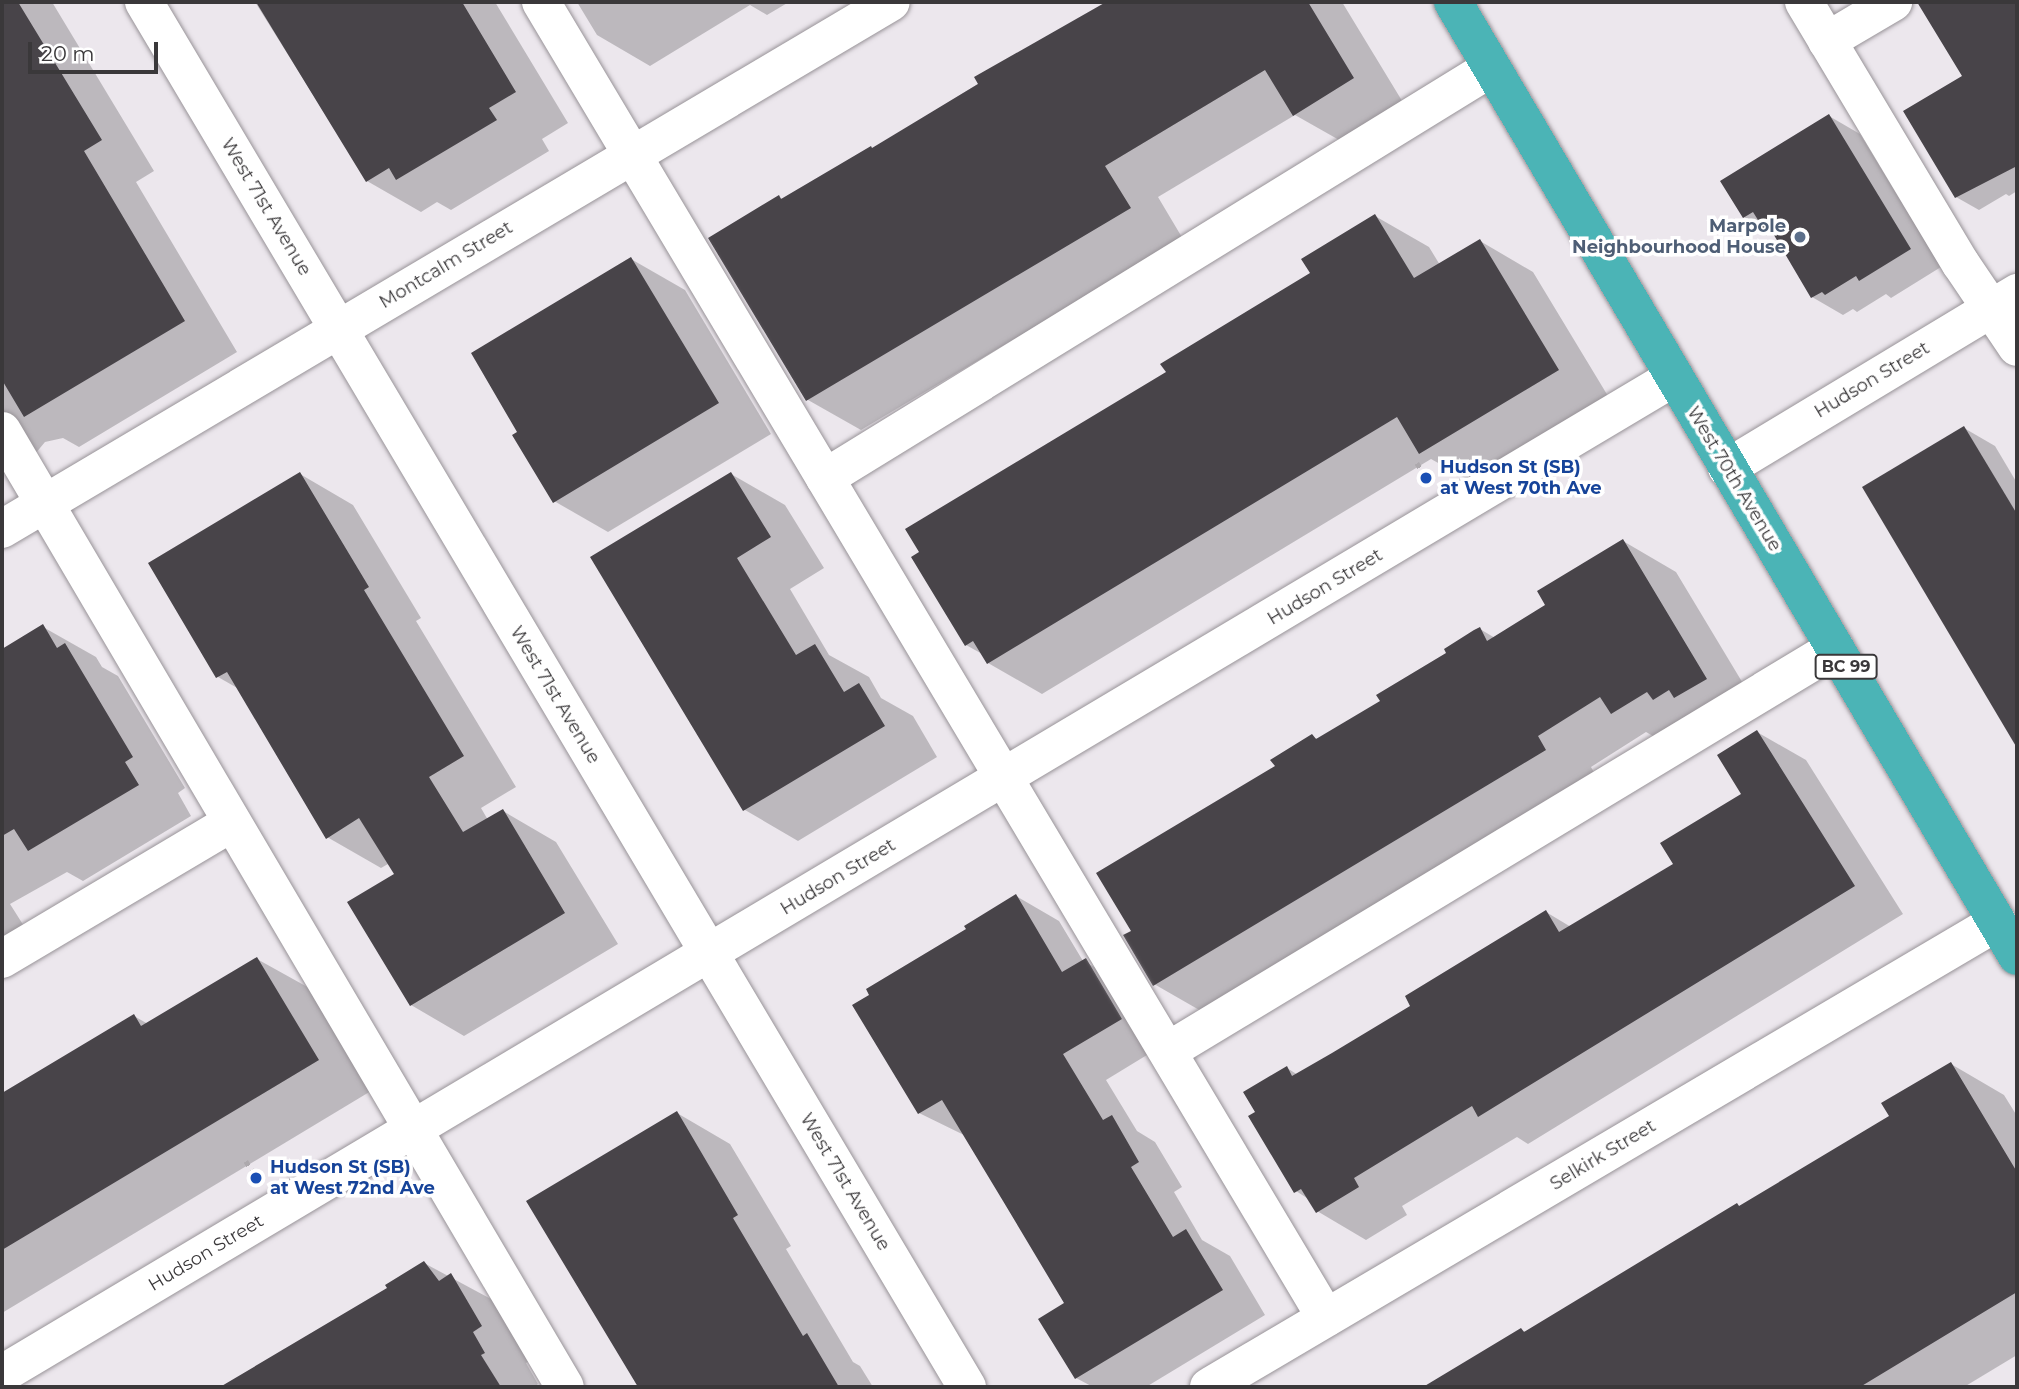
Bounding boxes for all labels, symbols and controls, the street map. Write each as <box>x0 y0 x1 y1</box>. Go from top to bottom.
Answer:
scale bar <box>32 28 161 72</box>
text: 20 m <box>41 41 95 66</box>
street label: West 71st Avenue <box>216 134 316 280</box>
place label: Marpole Neighbourhood House <box>1572 216 1786 258</box>
street label: Montcalm Street <box>376 217 516 313</box>
marker: Marpole Neighbourhood House <box>1792 229 1808 245</box>
street label: Hudson Street <box>1811 337 1933 423</box>
street label: West 70th Avenue <box>1682 403 1786 555</box>
place label: Hudson St (SB) at West 70th Ave <box>1440 457 1602 500</box>
marker: Hudson St (SB) at West 70th Ave <box>1418 470 1434 486</box>
street label: Hudson Street <box>1264 544 1386 630</box>
street label: West 71st Avenue <box>505 622 605 768</box>
road number: BC 99 <box>1814 654 1878 680</box>
street label: Hudson Street <box>777 834 899 920</box>
street label: West 71st Avenue <box>795 1109 895 1255</box>
street label: Selkirk Street <box>1546 1115 1660 1195</box>
place label: Hudson St (SB) at West 72nd Ave <box>270 1157 435 1200</box>
marker: Hudson St (SB) at West 72nd Ave <box>248 1170 264 1186</box>
street label: Hudson Street <box>145 1210 267 1296</box>

